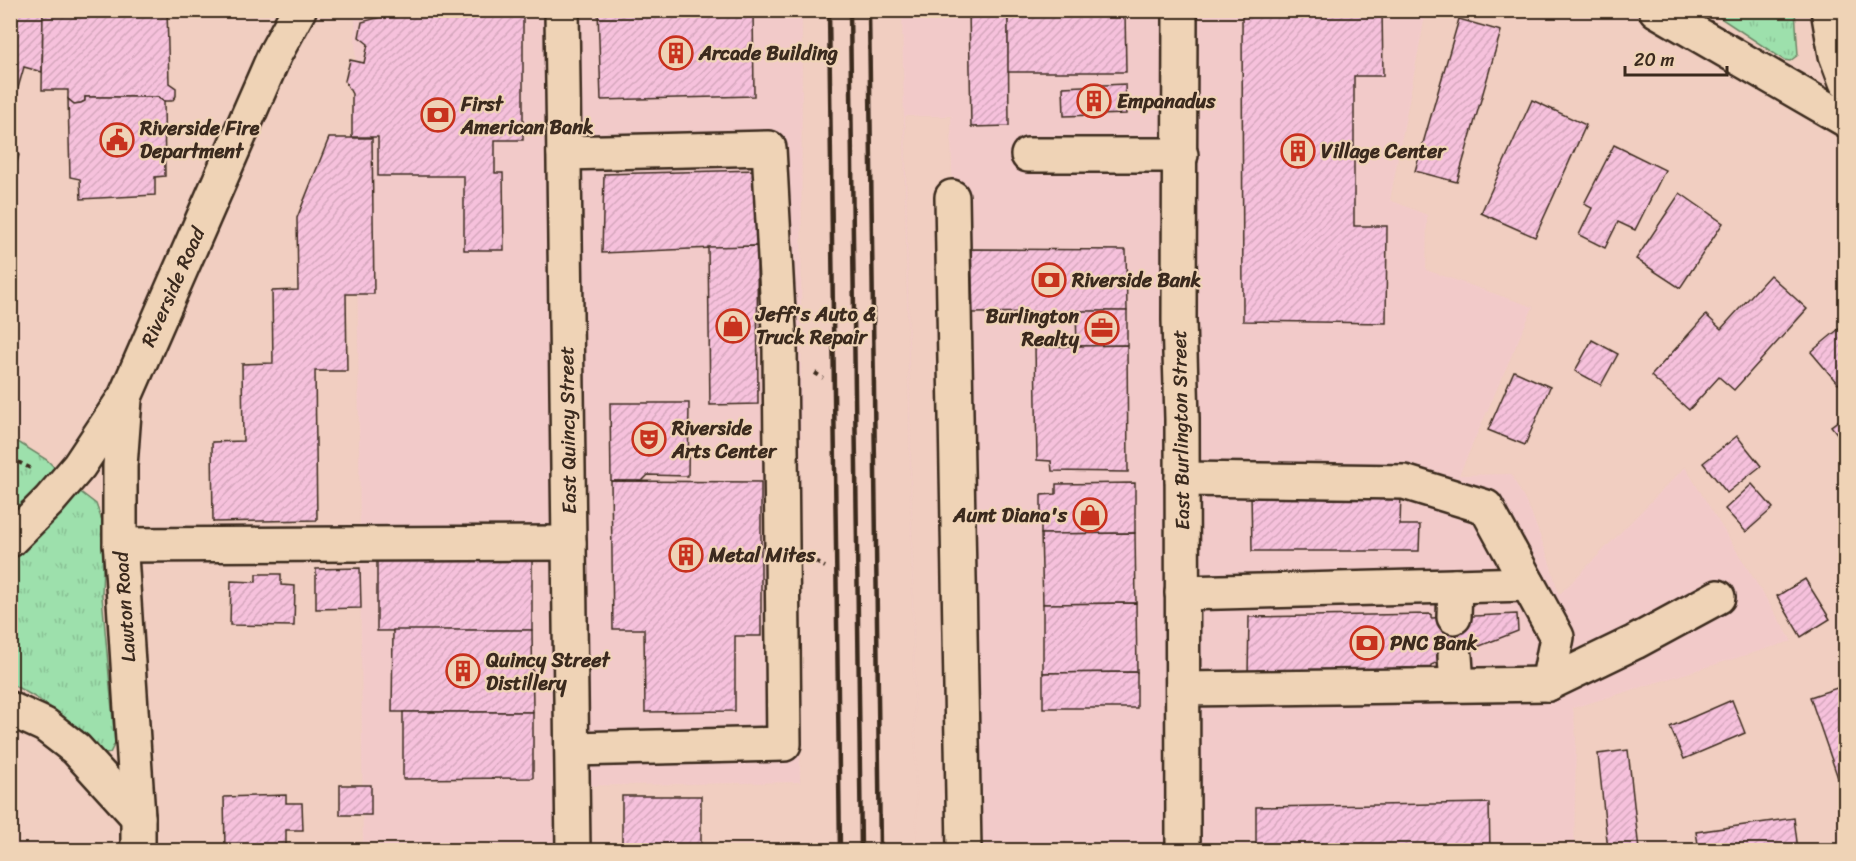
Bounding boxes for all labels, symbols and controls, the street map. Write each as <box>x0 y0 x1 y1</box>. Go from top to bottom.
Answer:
building icon: Arcade Building <box>658 35 694 71</box>
place label: Arcade Building <box>698 36 838 71</box>
scale bar <box>1625 39 1727 77</box>
text: 20 m <box>1634 44 1674 76</box>
building icon: Empanadus <box>1076 83 1112 119</box>
place label: Empanadus <box>1117 84 1216 119</box>
place label: First American Bank <box>460 87 594 145</box>
bank icon: First American Bank <box>420 97 456 133</box>
place label: Riverside Fire Department <box>139 111 260 169</box>
public building icon: Riverside Fire Department <box>99 122 135 158</box>
building icon: Village Center <box>1280 133 1316 169</box>
place label: Village Center <box>1321 134 1447 169</box>
street label: Riverside Road <box>131 220 216 353</box>
bank icon: Riverside Bank <box>1031 262 1067 298</box>
place label: Riverside Bank <box>1071 263 1202 298</box>
place label: Jeff's Auto & Truck Repair <box>755 297 876 355</box>
place label: Burlington Realty <box>986 299 1080 357</box>
shop icon: Jeff's Auto & Truck Repair <box>715 308 751 344</box>
office icon: Burlington Realty <box>1084 310 1120 346</box>
street label: East Burlington Street <box>1162 329 1200 530</box>
street label: East Quincy Street <box>549 345 587 514</box>
place label: Riverside Arts Center <box>671 411 778 469</box>
theatre icon: Riverside Arts Center <box>631 421 667 457</box>
shop icon: Aunt Diana's <box>1072 497 1108 533</box>
place label: Aunt Diana's <box>952 498 1068 533</box>
building icon: Metal Mites <box>668 537 704 573</box>
place label: Metal Mites <box>708 538 816 573</box>
street label: Lawton Road <box>104 549 146 663</box>
bank icon: PNC Bank <box>1349 625 1385 661</box>
place label: PNC Bank <box>1390 626 1478 661</box>
place label: Quincy Street Distillery <box>486 643 611 701</box>
building icon: Quincy Street Distillery <box>445 653 481 689</box>

